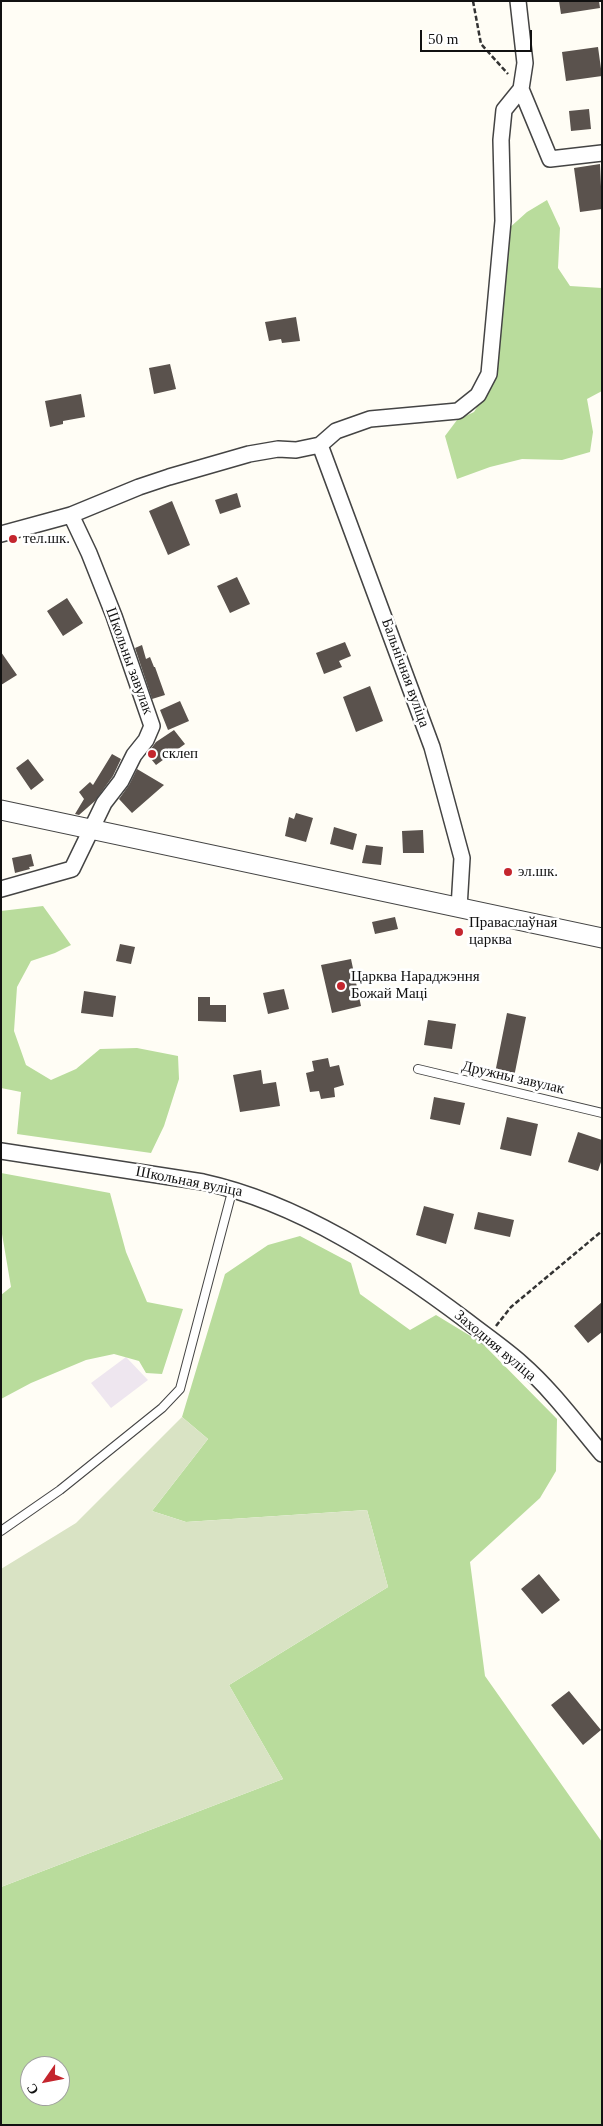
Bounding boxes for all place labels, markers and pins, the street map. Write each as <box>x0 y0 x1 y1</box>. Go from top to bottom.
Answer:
place label: тел.шк. <box>23 530 70 548</box>
marker: тел.шк. <box>7 533 19 545</box>
place label: склеп <box>162 745 198 763</box>
marker: склеп <box>146 748 158 760</box>
place label: эл.шк. <box>518 863 558 881</box>
marker: эл.шк. <box>502 866 514 878</box>
place label: Праваслаўная царква <box>469 914 557 949</box>
marker: Праваслаўная царква <box>453 926 465 938</box>
place label: Царква Нараджэння Божай Маці <box>351 968 480 1003</box>
marker: Царква Нараджэння Божай Маці <box>335 980 347 992</box>

